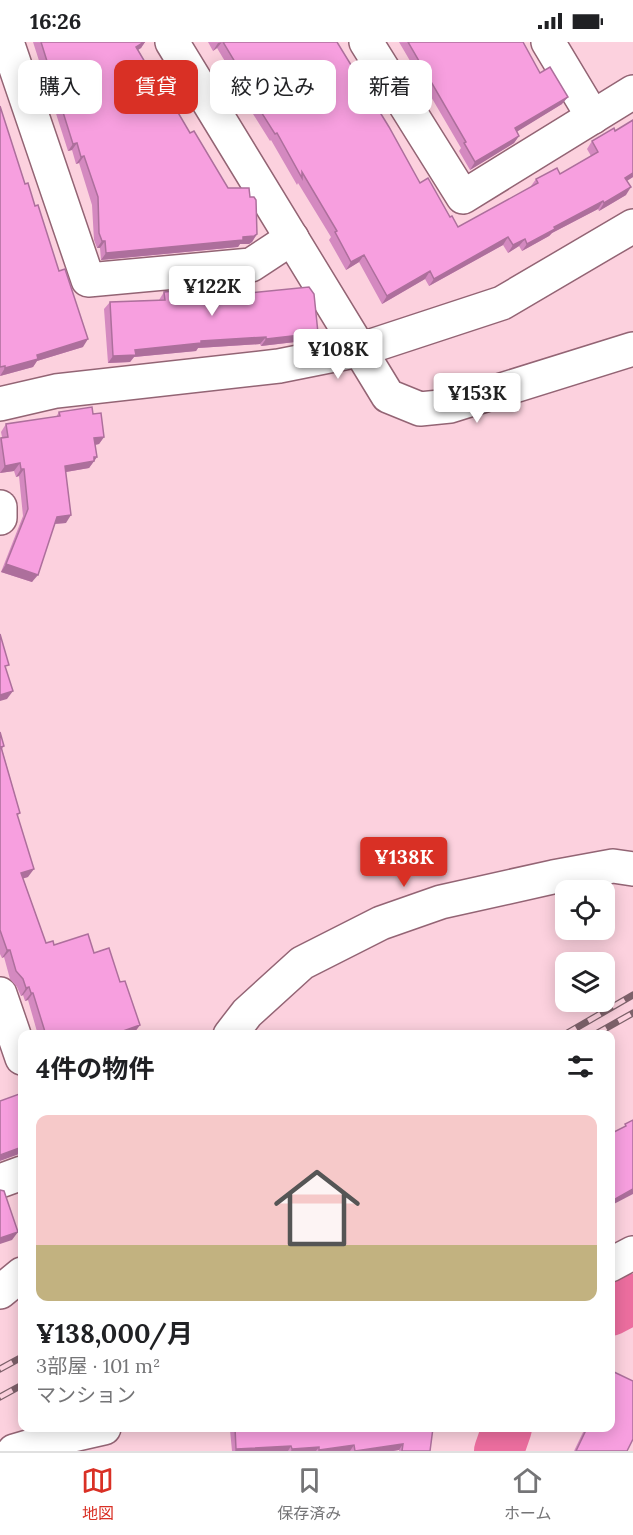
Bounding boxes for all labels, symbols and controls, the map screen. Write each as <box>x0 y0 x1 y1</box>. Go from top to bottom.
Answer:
text: 16:26 <box>30 7 81 35</box>
chip: 購入 <box>18 60 102 114</box>
chip: 賃貸 <box>114 60 198 114</box>
chip: 絞り込み <box>210 60 336 114</box>
chip: 新着 <box>348 60 432 114</box>
pin: ¥122K <box>170 266 254 317</box>
text: ¥122K <box>183 273 241 298</box>
pin: ¥108K <box>296 329 380 380</box>
text: ¥108K <box>308 336 368 361</box>
pin: ¥153K <box>435 373 519 424</box>
text: ¥153K <box>448 380 506 405</box>
pin: ¥138K <box>362 837 446 888</box>
text: ¥138K <box>374 844 434 869</box>
map controls <box>555 880 615 1012</box>
button: locate <box>555 880 615 940</box>
button: layers <box>555 952 615 1012</box>
icon: filters <box>564 1050 597 1083</box>
text: 4件の物件 <box>36 1052 154 1085</box>
icon: home <box>263 1154 371 1262</box>
text: ¥138,000/月 <box>36 1317 193 1350</box>
text: 3部屋 · 101 m² <box>36 1353 160 1378</box>
text: マンション <box>36 1382 136 1407</box>
tab: 地図 <box>81 1464 114 1524</box>
tab: 保存済み <box>277 1464 341 1524</box>
tab: ホーム <box>504 1464 552 1524</box>

